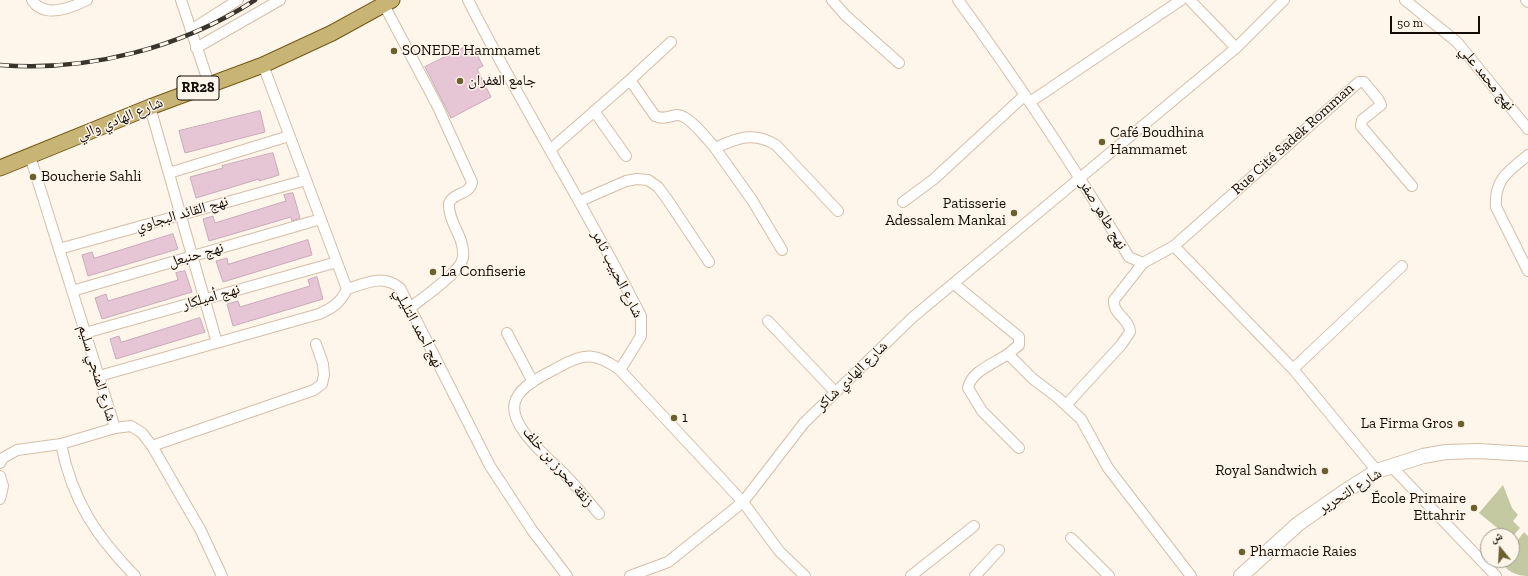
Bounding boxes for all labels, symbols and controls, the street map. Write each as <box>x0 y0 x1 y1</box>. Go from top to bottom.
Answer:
scale bar <box>1392 8 1482 34</box>
text: 50 m <box>1397 16 1423 30</box>
place label: SONEDE Hammamet <box>402 42 540 60</box>
street label: نهج محمد علي <box>1455 42 1519 114</box>
marker: SONEDE Hammamet <box>389 46 399 56</box>
place label: جامع الغفران <box>468 72 536 90</box>
road number: RR28 <box>177 76 219 100</box>
marker: جامع الغفران <box>455 76 465 86</box>
street label: Rue Cité Sadek Romman <box>1228 79 1358 199</box>
street label: شارع الهادي والي <box>74 94 166 144</box>
place label: Café Boudhina Hammamet <box>1110 124 1204 159</box>
marker: Café Boudhina Hammamet <box>1097 137 1107 147</box>
place label: Boucherie Sahli <box>41 168 141 186</box>
marker: Boucherie Sahli <box>28 172 38 182</box>
street label: نهج طاهر صفر <box>1075 177 1131 253</box>
street label: نهج القائد البجاوي <box>134 192 230 236</box>
place label: Patisserie Adessalem Mankai <box>885 195 1006 230</box>
marker: Patisserie Adessalem Mankai <box>1009 208 1019 218</box>
street label: شارع الحبيب ثامر <box>587 227 647 321</box>
street label: نهج حنبعل <box>166 239 226 271</box>
place label: La Confiserie <box>441 263 526 281</box>
marker: La Confiserie <box>428 267 438 277</box>
street label: نهج أميلكار <box>180 280 242 314</box>
street label: نهج أحمد التليلي <box>389 285 447 371</box>
street label: شارع المنجي سليم <box>74 323 120 423</box>
street label: شارع الهادي شاكر <box>812 337 892 415</box>
place label: 1 <box>682 409 688 427</box>
marker: 1 <box>669 413 679 423</box>
place label: La Firma Gros <box>1361 415 1453 433</box>
marker: La Firma Gros <box>1456 419 1466 429</box>
street label: زنقة محرز بن خلف <box>518 423 598 511</box>
place label: Royal Sandwich <box>1215 462 1317 480</box>
street label: شارع التحرير <box>1315 464 1385 518</box>
marker: Royal Sandwich <box>1320 466 1330 476</box>
place label: École Primaire Ettahrir <box>1371 490 1466 525</box>
marker: École Primaire Ettahrir <box>1469 503 1479 513</box>
north arrow <box>1480 528 1520 568</box>
text: ش <box>1489 529 1504 545</box>
place label: Pharmacie Raies <box>1250 543 1357 561</box>
marker: Pharmacie Raies <box>1237 547 1247 557</box>

